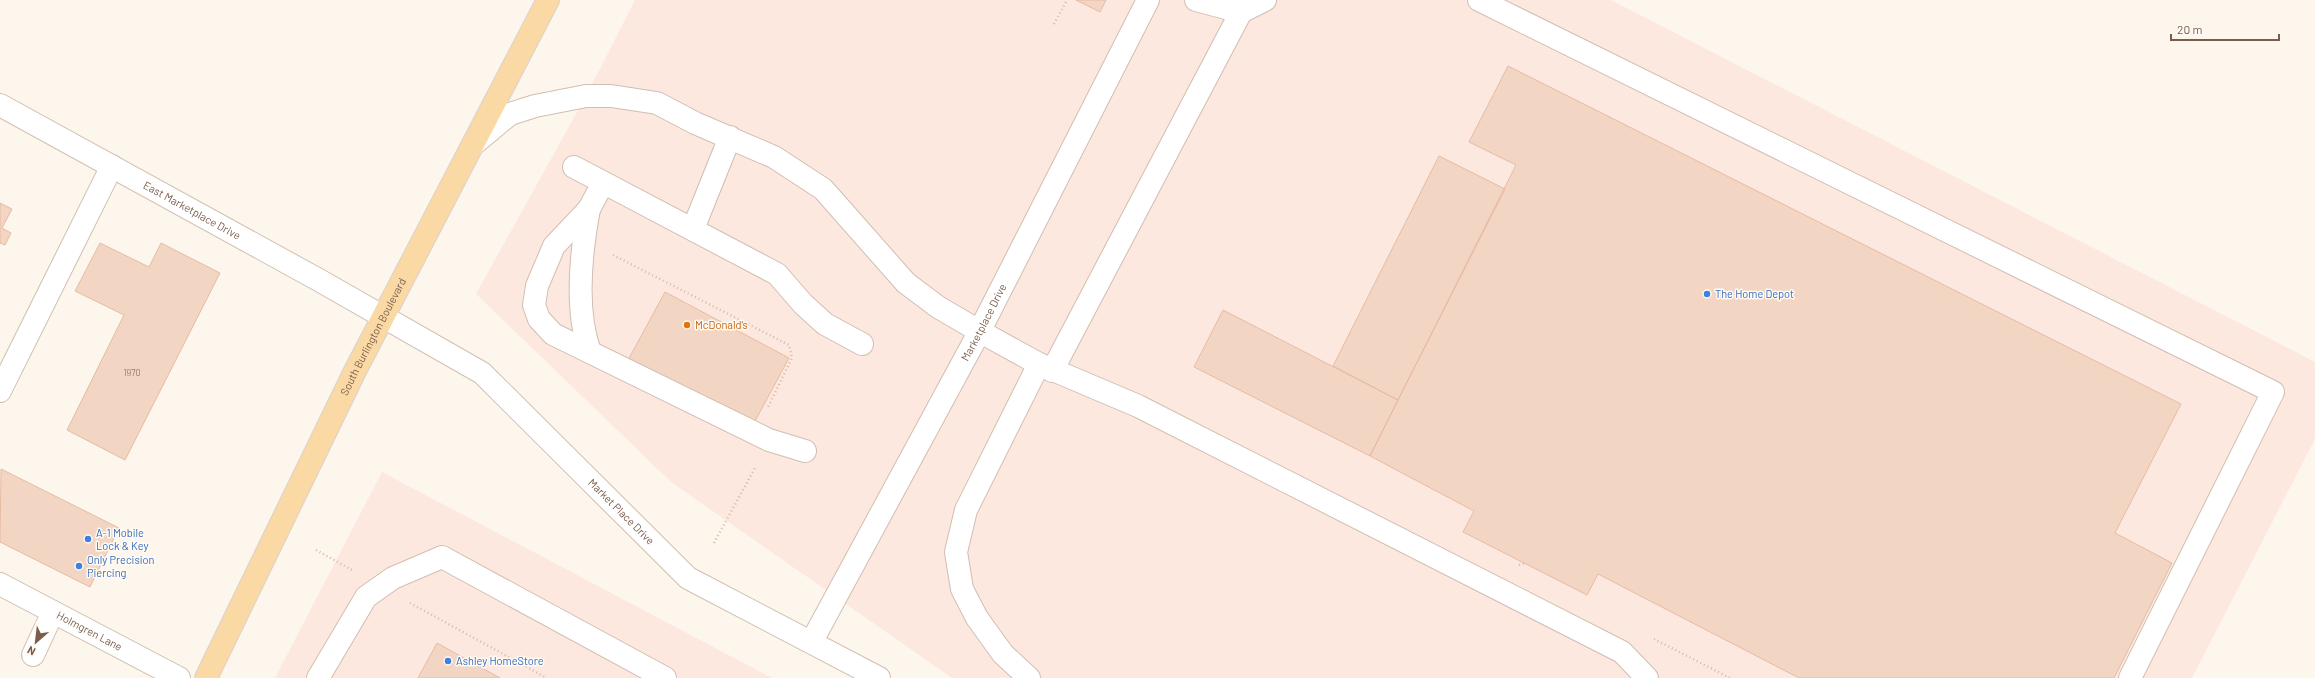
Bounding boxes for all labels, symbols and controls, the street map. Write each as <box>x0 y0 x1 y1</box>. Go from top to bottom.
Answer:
scale bar <box>2171 16 2279 42</box>
text: 20 m <box>2177 22 2203 36</box>
street label: East Marketplace Drive <box>141 178 243 242</box>
street label: South Burlington Boulevard <box>337 276 408 397</box>
street label: Marketplace Drive <box>958 281 1009 363</box>
place label: The Home Depot <box>1715 287 1794 300</box>
marker: The Home Depot <box>1702 289 1712 299</box>
place label: McDonald's <box>695 318 748 331</box>
marker: McDonald's <box>682 320 692 330</box>
house number: 1970 <box>123 367 141 378</box>
street label: Market Place Drive <box>586 476 657 547</box>
place label: A-1 Mobile Lock & Key <box>96 526 148 552</box>
marker: A-1 Mobile Lock & Key <box>83 534 93 544</box>
place label: Only Precision Piercing <box>87 553 155 579</box>
marker: Only Precision Piercing <box>74 561 84 571</box>
street label: Holmgren Lane <box>55 608 125 653</box>
north arrow <box>16 622 56 662</box>
text: N <box>25 644 37 659</box>
place label: Ashley HomeStore <box>456 654 544 667</box>
marker: Ashley HomeStore <box>443 656 453 666</box>

